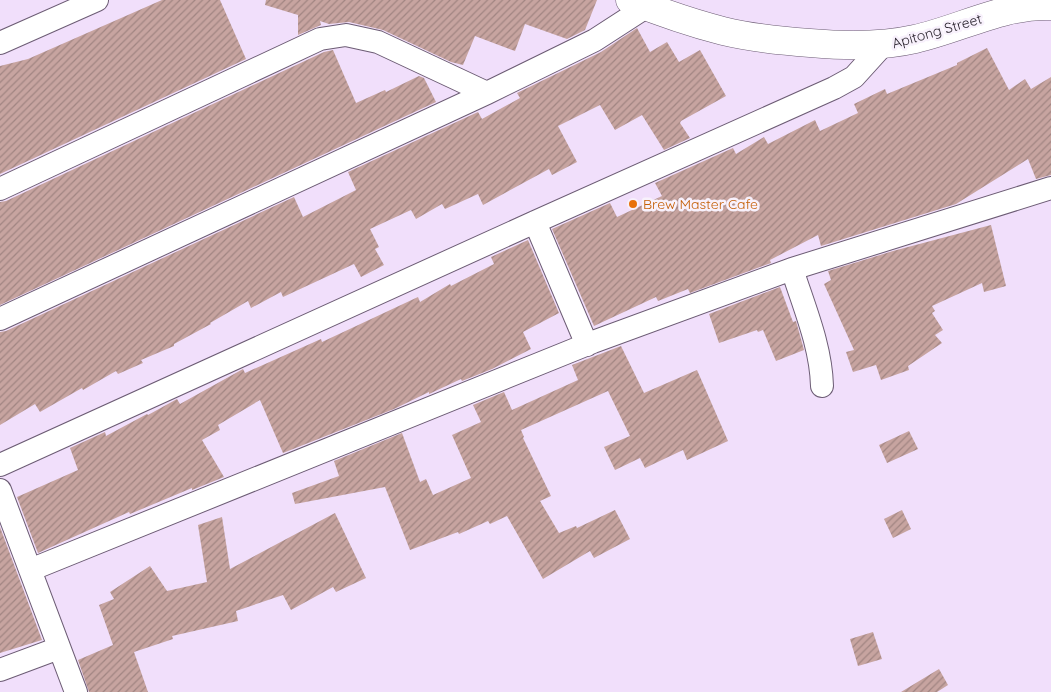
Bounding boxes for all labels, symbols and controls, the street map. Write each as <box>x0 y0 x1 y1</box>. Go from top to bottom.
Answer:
street label: Apitong Street <box>890 10 984 52</box>
place label: Brew Master Cafe <box>643 195 758 213</box>
marker: Brew Master Cafe <box>627 198 639 210</box>

